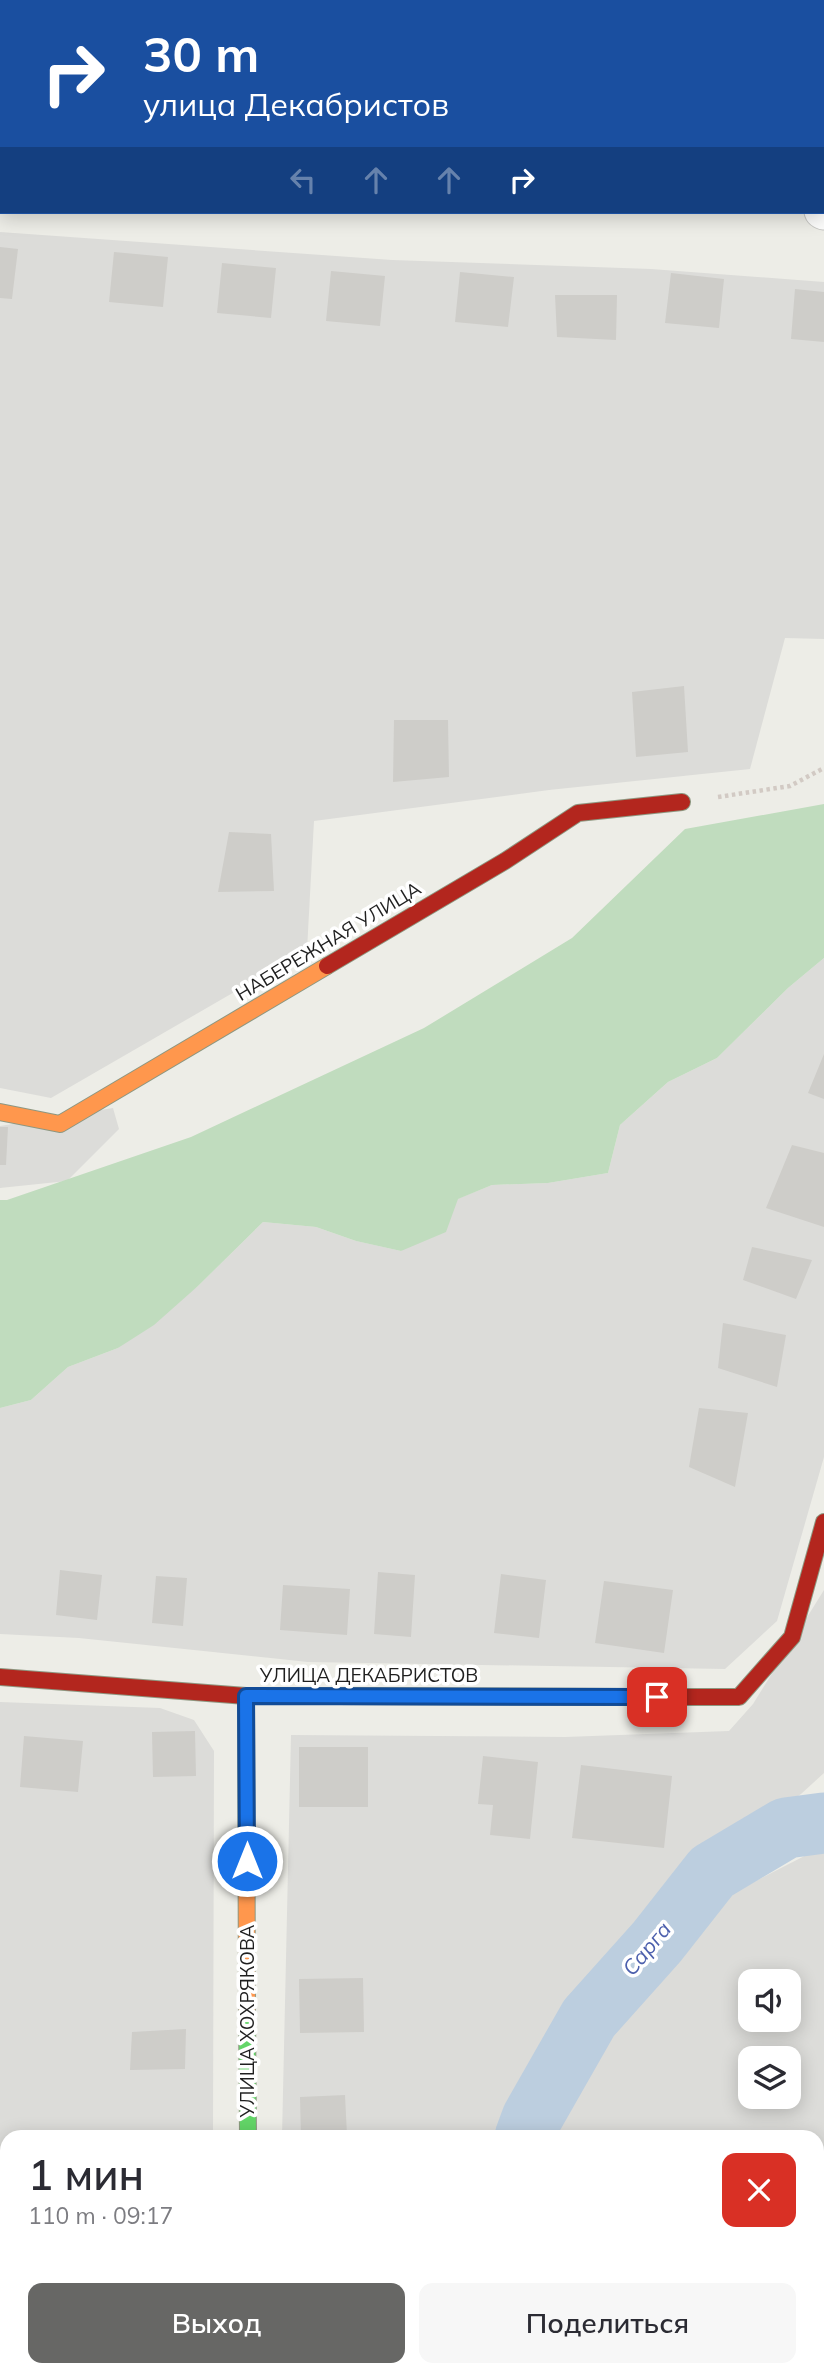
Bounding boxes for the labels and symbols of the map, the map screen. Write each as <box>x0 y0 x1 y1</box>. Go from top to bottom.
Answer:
street label: НАБЕРЕЖНАЯ УЛИЦА <box>231 876 425 1006</box>
street label: УЛИЦА ДЕКАБРИСТОВ <box>259 1663 478 1687</box>
pin <box>627 1667 687 1727</box>
position arrow <box>210 1824 284 1898</box>
water label: Сарга <box>616 1916 676 1980</box>
street label: УЛИЦА ХОХРЯКОВА <box>235 1924 259 2119</box>

